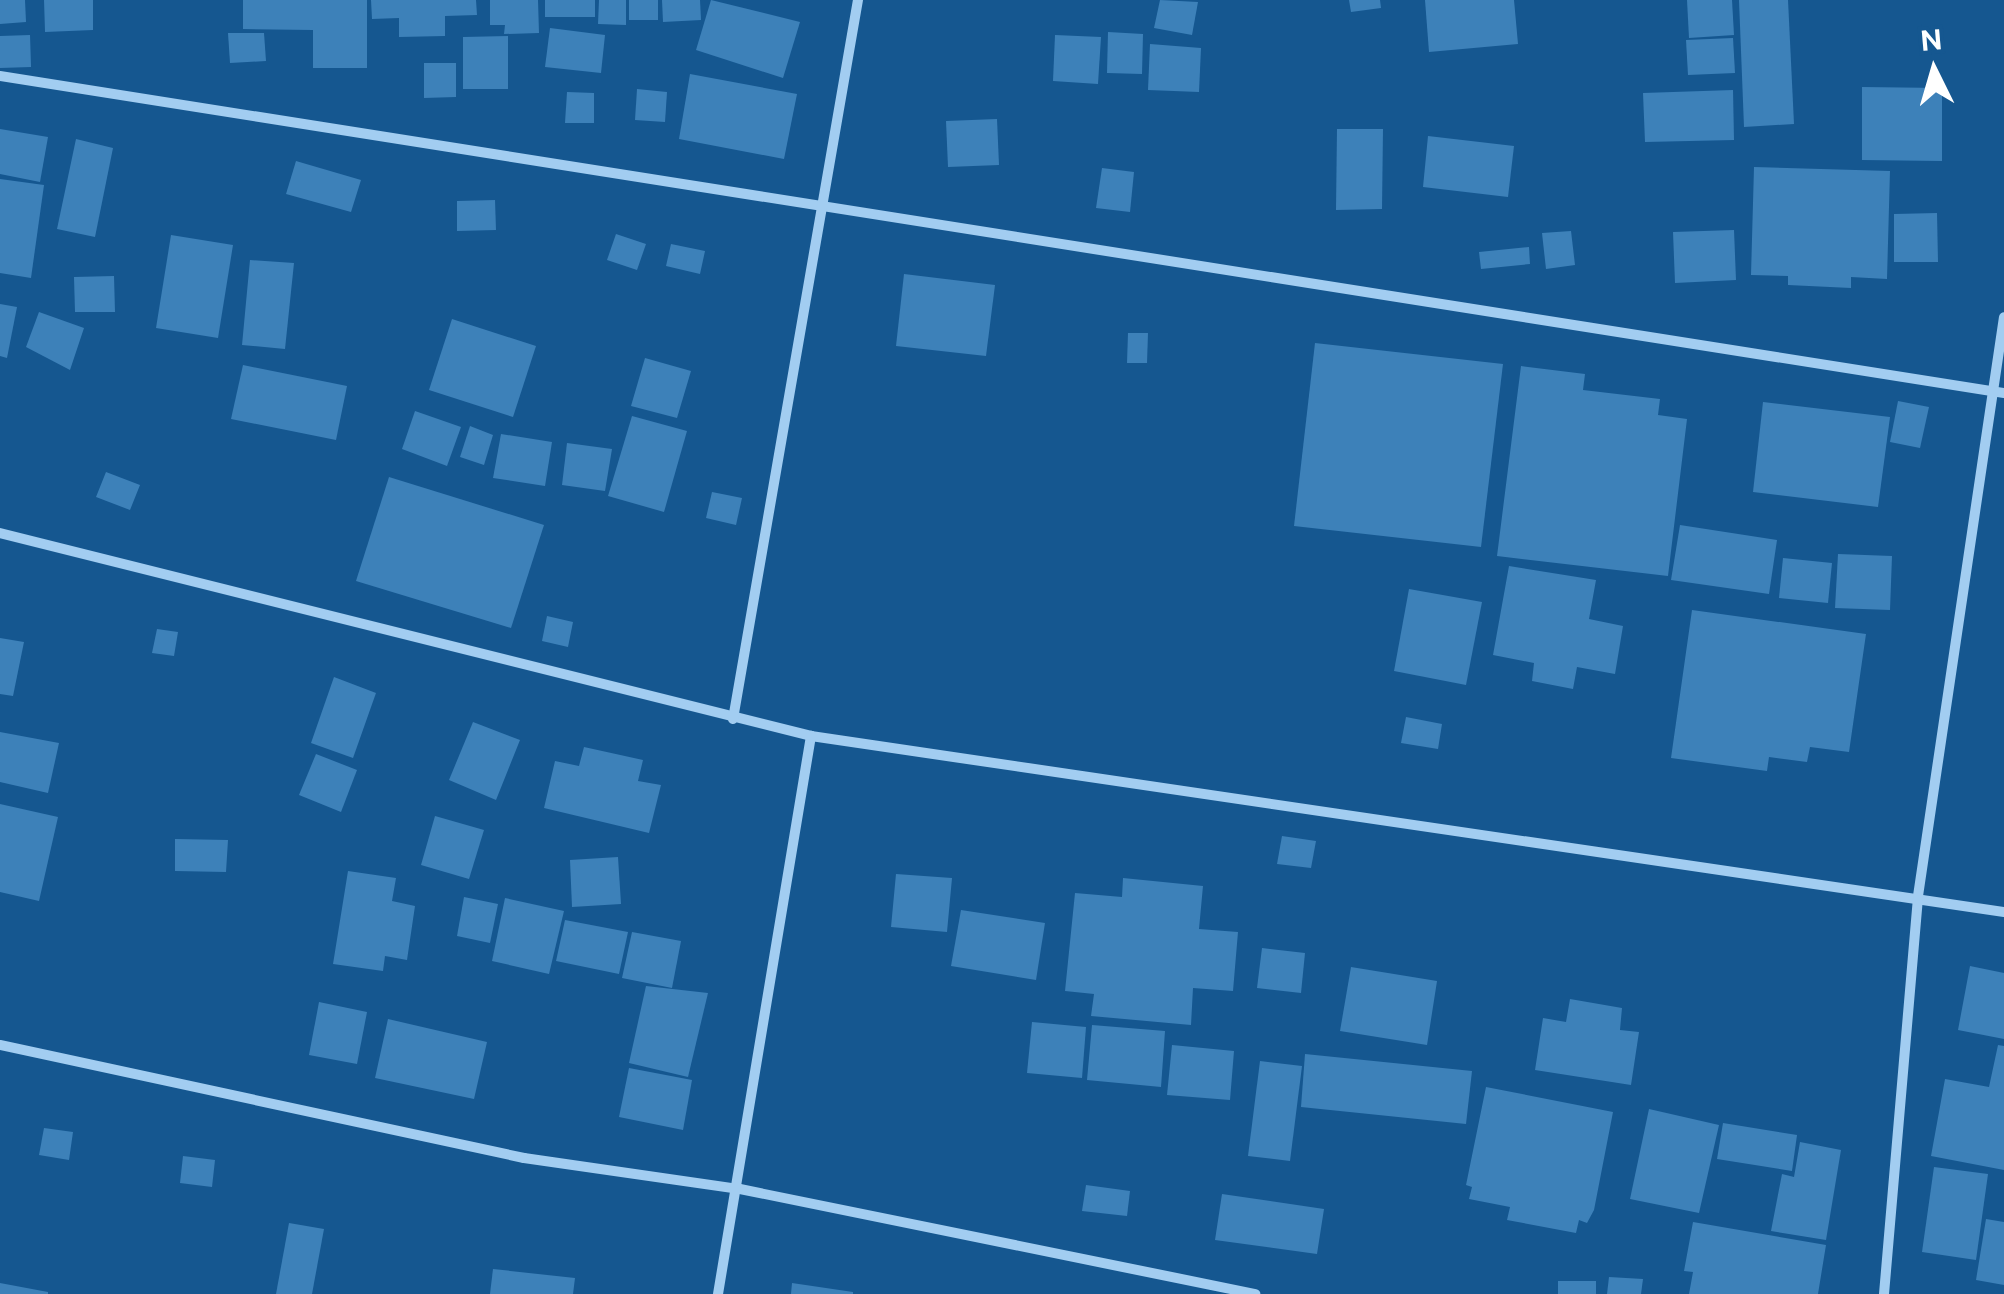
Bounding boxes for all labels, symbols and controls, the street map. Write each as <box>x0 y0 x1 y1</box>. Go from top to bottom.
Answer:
north arrow <box>1884 20 1984 120</box>
text: N <box>1919 22 1944 57</box>

